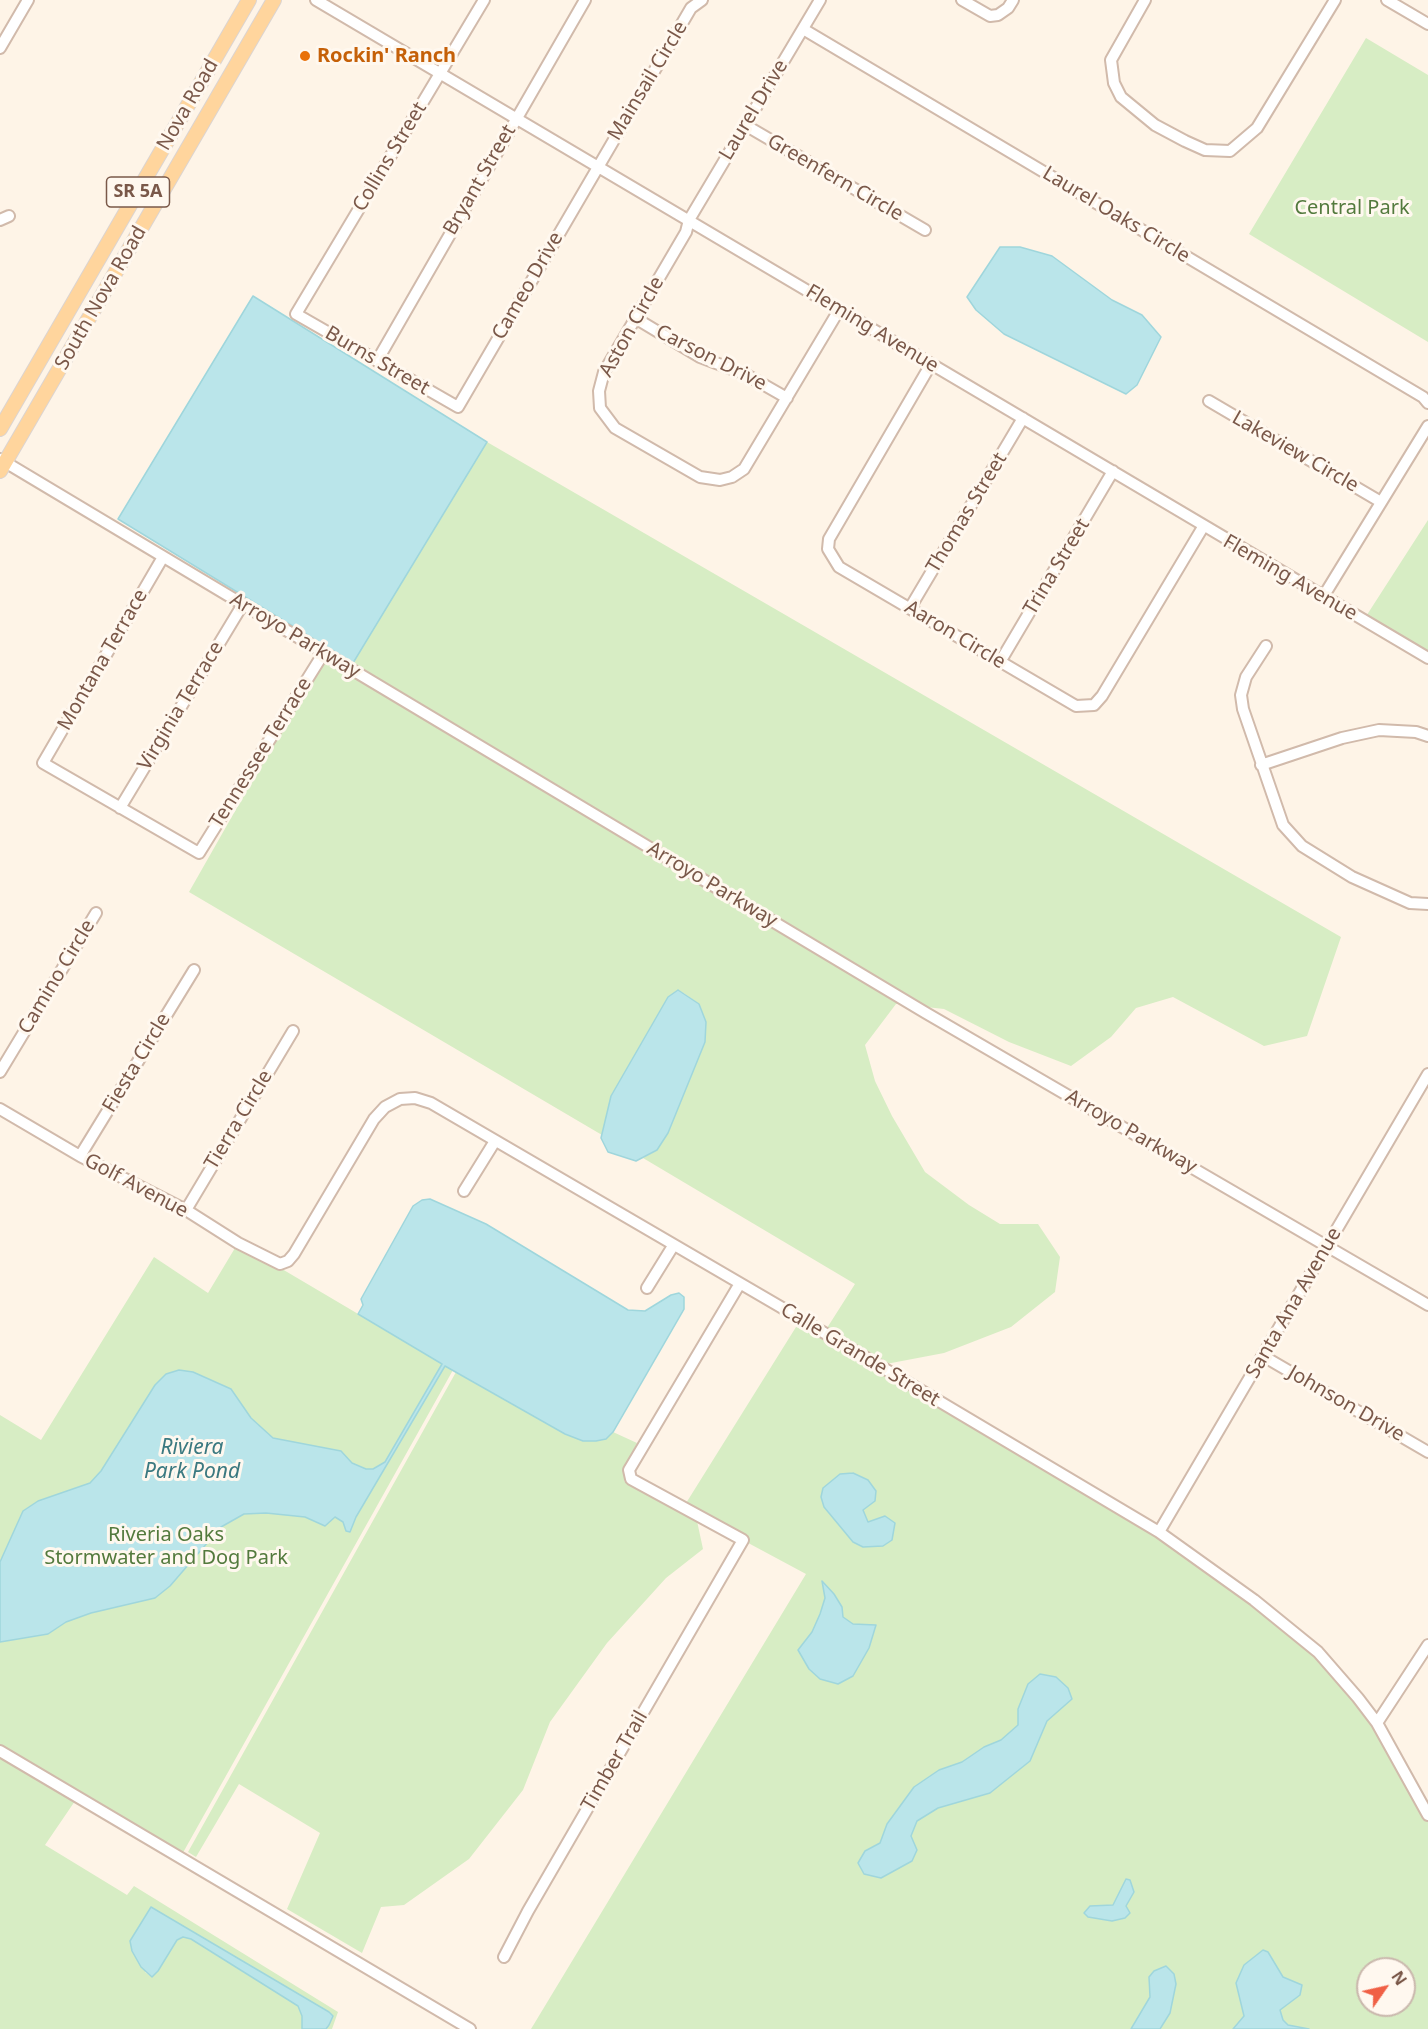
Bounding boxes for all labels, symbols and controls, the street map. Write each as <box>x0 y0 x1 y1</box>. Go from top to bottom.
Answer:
street label: Mainsail Circle <box>603 17 693 145</box>
place label: Rockin' Ranch <box>317 44 456 68</box>
marker: Rockin' Ranch <box>298 49 312 63</box>
street label: Nova Road <box>152 55 224 155</box>
street label: Laurel Drive <box>715 55 793 165</box>
street label: Collins Street <box>348 98 432 216</box>
street label: Bryant Street <box>439 121 521 239</box>
street label: Greenfern Circle <box>763 129 907 227</box>
street label: Laurel Oaks Circle <box>1038 162 1194 268</box>
road number: SR 5A <box>106 177 170 207</box>
park label: Central Park <box>1294 196 1410 220</box>
street label: South Nova Road <box>50 222 152 374</box>
street label: Cameo Drive <box>487 228 569 344</box>
street label: Aston Circle <box>595 273 669 381</box>
street label: Fleming Avenue <box>801 280 943 378</box>
street label: Carson Drive <box>652 320 770 396</box>
street label: Burns Street <box>321 321 433 401</box>
street label: Lakeview Circle <box>1227 406 1363 498</box>
street label: Thomas Street <box>922 448 1012 578</box>
street label: Trina Street <box>1019 514 1095 620</box>
street label: Fleming Avenue <box>1219 530 1361 626</box>
street label: Montana Terrace <box>53 585 153 735</box>
street label: Arroyo Parkway <box>226 588 364 684</box>
street label: Aaron Circle <box>900 596 1010 674</box>
street label: Virginia Terrace <box>133 637 229 775</box>
street label: Tennessee Terrace <box>205 673 317 833</box>
street label: Arroyo Parkway <box>643 837 781 933</box>
street label: Camino Circle <box>13 915 101 1039</box>
street label: Fiesta Circle <box>98 1009 176 1117</box>
street label: Tierra Circle <box>200 1066 278 1174</box>
street label: Arroyo Parkway <box>1061 1085 1201 1179</box>
street label: Golf Avenue <box>80 1149 192 1223</box>
street label: Santa Ana Avenue <box>1241 1223 1347 1383</box>
street label: Calle Grande Street <box>776 1298 944 1412</box>
street label: Johnson Drive <box>1283 1361 1409 1447</box>
water label: Riviera Park Pond <box>144 1435 240 1485</box>
park label: Riveria Oaks Stormwater and Dog Park <box>44 1523 288 1570</box>
street label: Timber Trail <box>577 1707 653 1815</box>
north arrow <box>1356 1957 1416 2017</box>
text: N <box>1387 1967 1412 1990</box>

